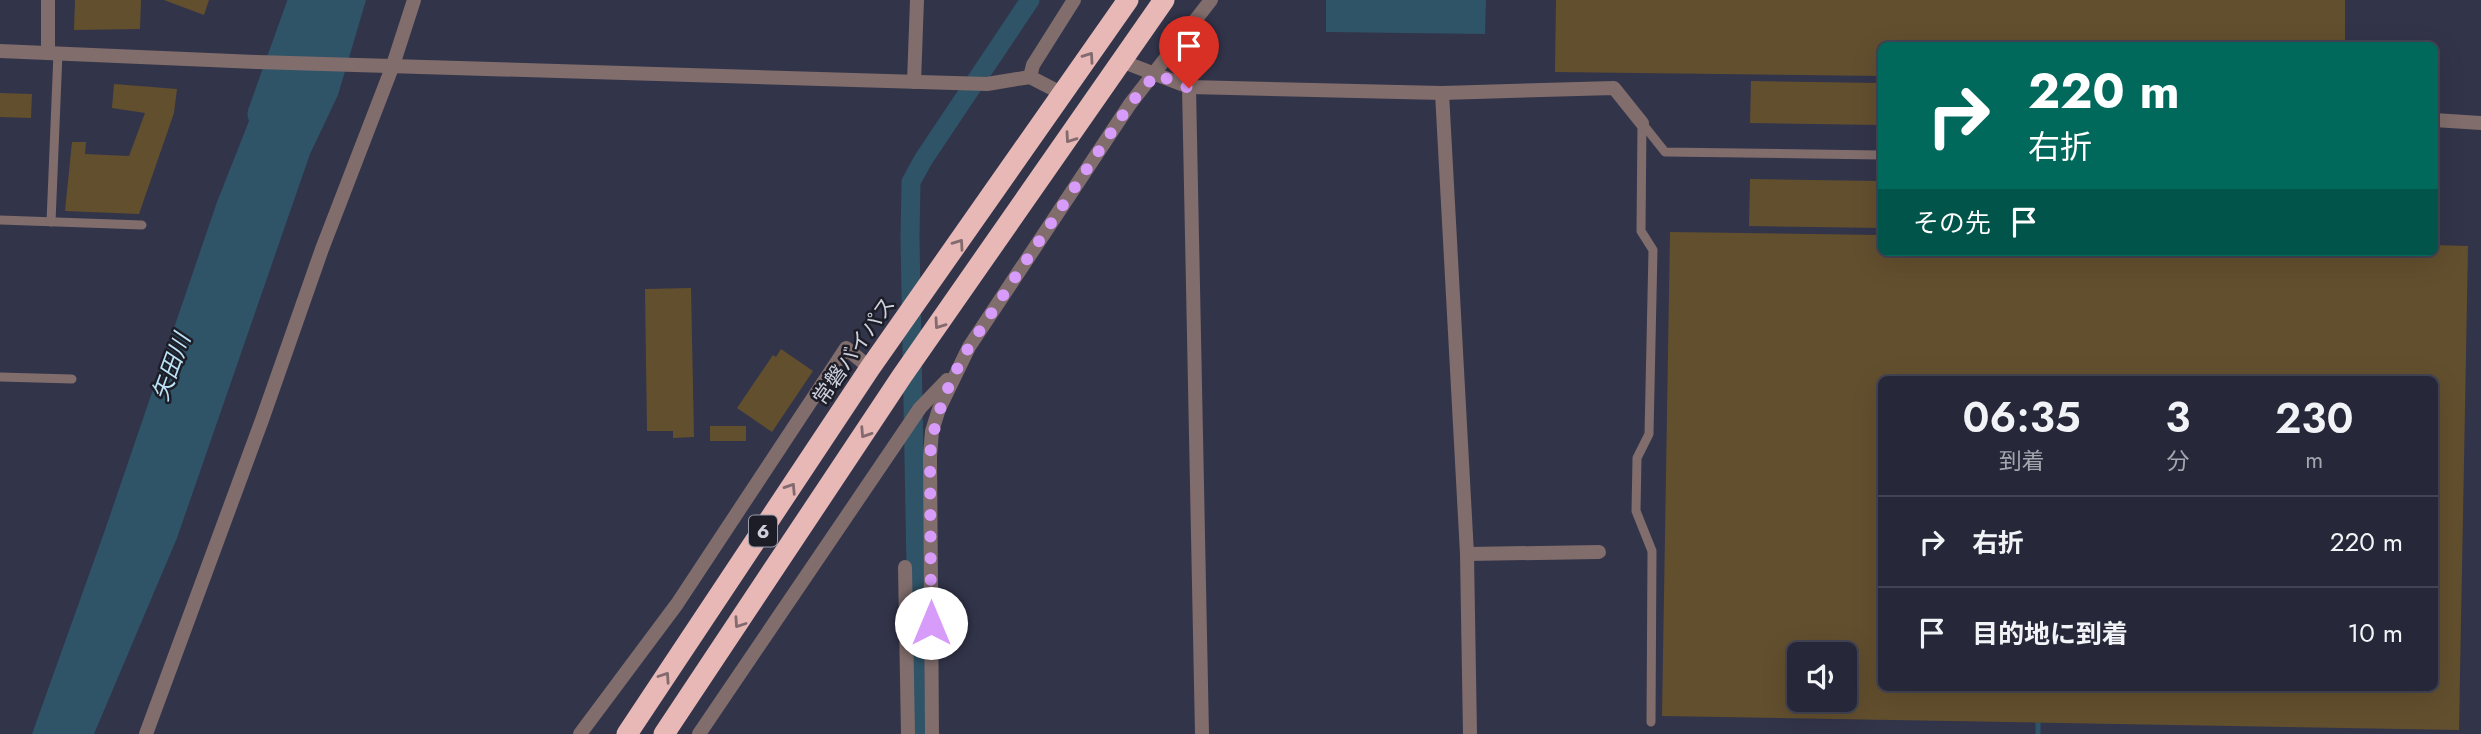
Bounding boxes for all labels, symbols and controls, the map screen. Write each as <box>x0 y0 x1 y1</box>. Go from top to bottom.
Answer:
pin <box>1159 16 1219 88</box>
icon: arrive <box>1170 27 1208 65</box>
one-way arrow <box>1081 52 1093 65</box>
text: 220 m <box>2028 56 2180 126</box>
icon: right <box>1913 70 2004 161</box>
text: 右折 <box>2028 124 2092 170</box>
one-way arrow <box>1066 130 1078 143</box>
icon: arrive <box>2005 203 2043 241</box>
text: その先 <box>1913 204 1991 242</box>
one-way arrow <box>951 239 963 252</box>
street label: 常磐バイパス <box>806 291 902 411</box>
one-way arrow <box>935 316 947 329</box>
water label: 矢田川 <box>143 326 200 405</box>
text: 06:35 <box>1963 387 2081 448</box>
text: 3 <box>2165 387 2190 448</box>
text: 230 <box>2275 388 2353 449</box>
one-way arrow <box>860 425 873 438</box>
text: m <box>2305 443 2323 477</box>
text: 到着 <box>1999 444 2045 478</box>
text: 分 <box>2166 444 2189 478</box>
one-way arrow <box>783 483 796 496</box>
road number: 6 <box>749 516 777 546</box>
icon: right <box>1913 523 1951 561</box>
text: 220 m <box>2330 523 2403 561</box>
text: 右折 <box>1972 524 2024 562</box>
position arrow <box>894 586 968 660</box>
icon: arrive <box>1913 614 1951 652</box>
text: 10 m <box>2348 614 2403 652</box>
one-way arrow <box>734 615 747 628</box>
text: 目的地に到着 <box>1972 615 2128 653</box>
map controls <box>1787 642 1857 712</box>
button: sound <box>1787 642 1857 712</box>
one-way arrow <box>657 672 670 685</box>

